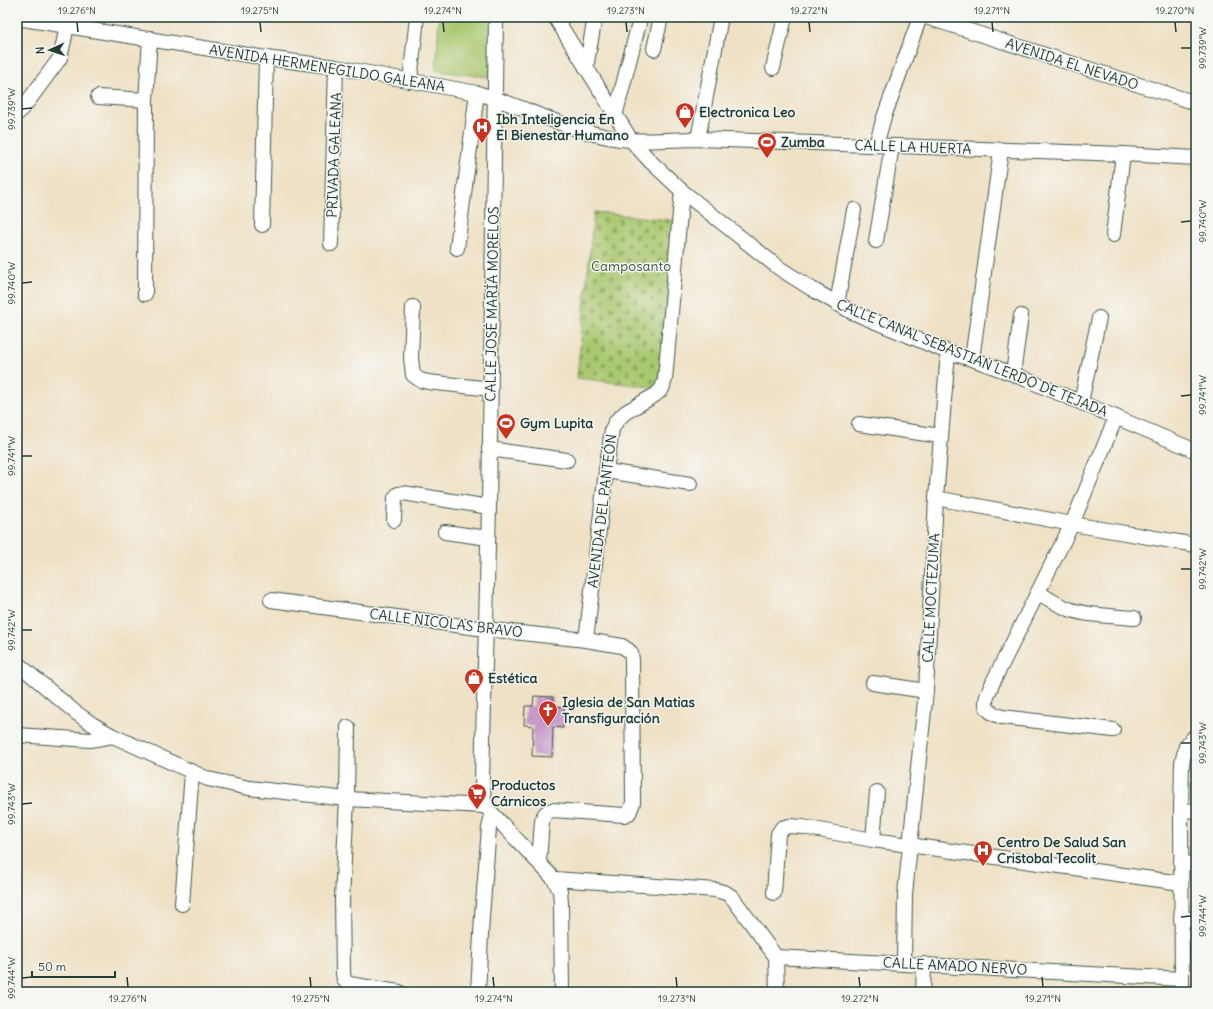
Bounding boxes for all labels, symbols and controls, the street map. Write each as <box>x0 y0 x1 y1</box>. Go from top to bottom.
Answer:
text: 19.276°N <box>58 4 96 17</box>
text: 19.275°N <box>241 4 279 17</box>
text: 19.274°N <box>424 4 462 17</box>
text: 19.273°N <box>607 4 645 17</box>
text: 19.272°N <box>790 4 828 17</box>
text: 19.271°N <box>974 4 1010 17</box>
text: 19.270°N <box>1156 4 1194 17</box>
text: 99.739°W <box>1196 27 1209 69</box>
north arrow <box>30 30 70 70</box>
street label: AVENIDA EL NEVADO <box>1003 34 1141 94</box>
street label: AVENIDA HERMENEGILDO GALEANA <box>208 40 446 96</box>
text: N <box>33 46 47 55</box>
text: 99.739°W <box>5 88 18 130</box>
street label: PRIVADA GALEANA <box>323 92 345 218</box>
shop icon: Electronica Leo <box>674 101 696 129</box>
place label: Electronica Leo <box>699 103 796 121</box>
place label: Ibh Inteligencia En El Bienestar Humano <box>496 110 629 144</box>
hospital icon: Ibh Inteligencia En El Bienestar Humano <box>471 116 493 144</box>
sports icon: Zumba <box>756 131 778 159</box>
place label: Zumba <box>781 133 825 151</box>
street label: CALLE LA HUERTA <box>854 136 972 158</box>
text: 99.740°W <box>1196 200 1209 242</box>
street label: CALLE JOSÉ MARÍA MORELOS <box>481 206 503 402</box>
park label: Camposanto <box>591 257 671 275</box>
text: 99.740°W <box>5 262 18 304</box>
street label: CALLE CANAL SEBASTIAN LERDO DE TEJADA <box>834 295 1110 421</box>
text: 99.741°W <box>1196 375 1209 415</box>
sports icon: Gym Lupita <box>495 412 517 440</box>
place label: Gym Lupita <box>520 414 593 432</box>
street label: AVENIDA DEL PANTEÓN <box>584 433 620 589</box>
text: 99.741°W <box>5 436 18 476</box>
street label: CALLE MOCTEZUMA <box>919 533 943 663</box>
text: 99.742°W <box>1196 548 1209 590</box>
street label: CALLE NICOLAS BRAVO <box>368 605 524 641</box>
text: 99.742°W <box>5 609 18 651</box>
shop icon: Estética <box>463 667 485 695</box>
place label: Estética <box>488 669 538 687</box>
place label: Iglesia de San Matias Transfiguración <box>562 693 696 727</box>
church icon: Iglesia de San Matias Transfiguración <box>537 699 559 727</box>
text: 99.743°W <box>1196 722 1209 764</box>
place label: Productos Cárnicos <box>491 776 556 810</box>
supermarket icon: Productos Cárnicos <box>466 782 488 810</box>
text: 99.743°W <box>5 783 18 825</box>
place label: Centro De Salud San Cristobal Tecolit <box>997 833 1126 867</box>
hospital icon: Centro De Salud San Cristobal Tecolit <box>972 839 994 867</box>
text: 99.744°W <box>1196 895 1209 937</box>
scale bar <box>32 953 115 979</box>
street label: CALLE AMADO NERVO <box>882 953 1028 979</box>
text: 99.744°W <box>5 957 18 999</box>
text: 50 m <box>38 959 67 974</box>
text: 19.276°N <box>109 992 147 1005</box>
text: 19.275°N <box>292 992 330 1005</box>
text: 19.274°N <box>475 992 513 1005</box>
text: 19.273°N <box>658 992 696 1005</box>
text: 19.272°N <box>841 992 879 1005</box>
text: 19.271°N <box>1025 992 1061 1005</box>

